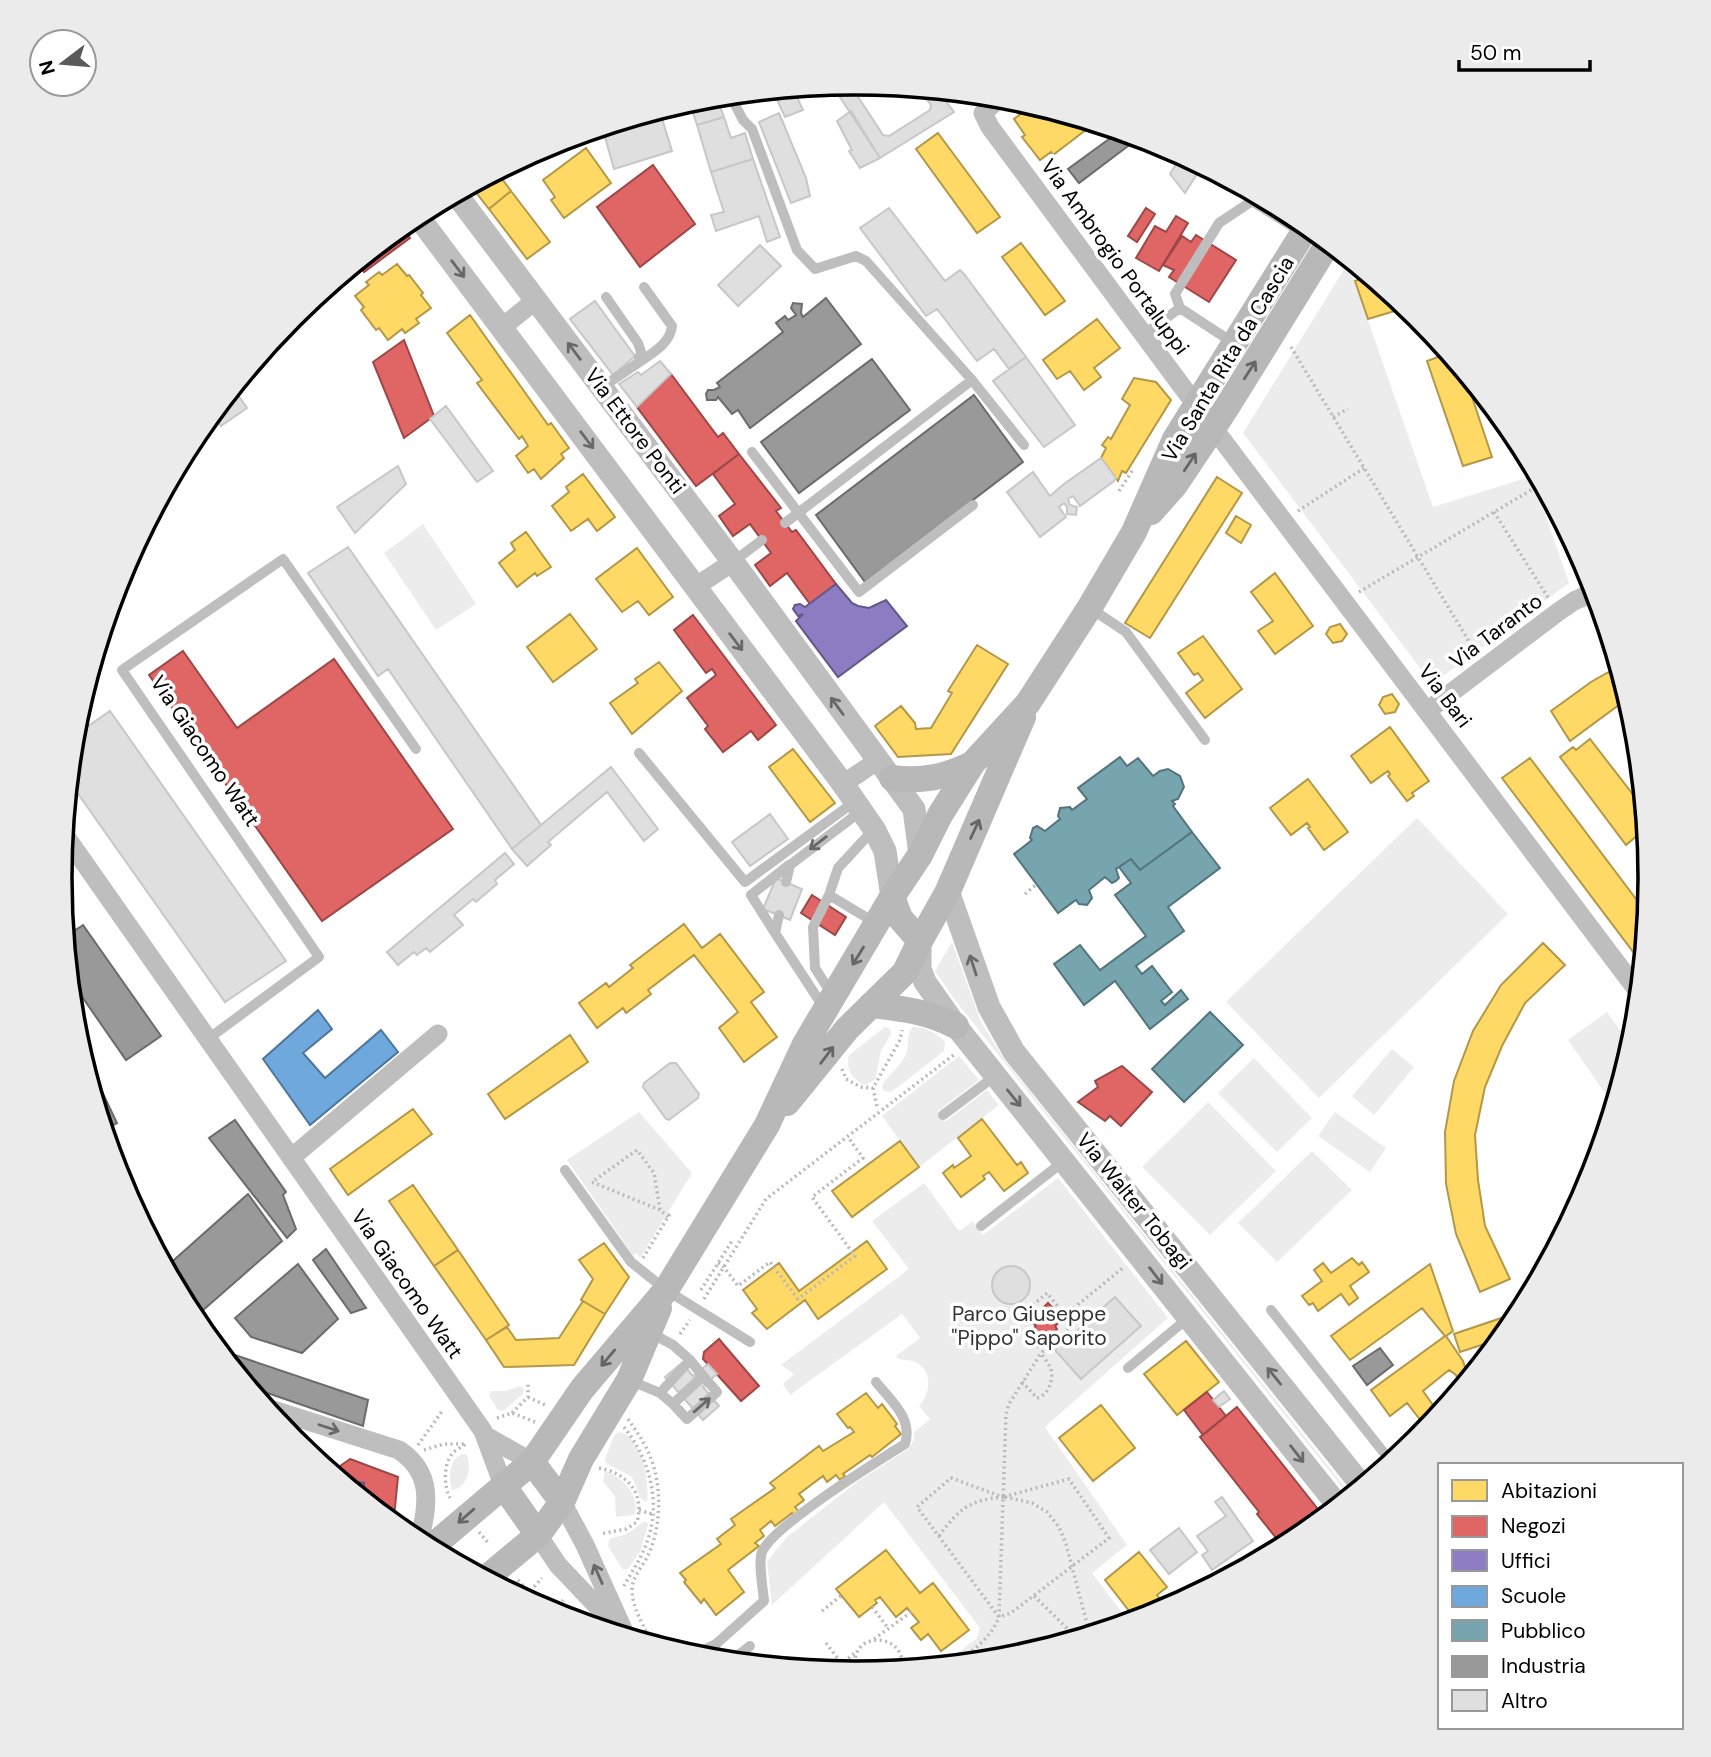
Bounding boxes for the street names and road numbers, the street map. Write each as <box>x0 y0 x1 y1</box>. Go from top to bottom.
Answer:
street label: Via Ambrogio Portaluppi <box>1034 153 1196 361</box>
street label: Via Santa Rita da Cascia <box>1155 251 1301 467</box>
street label: Via Ettore Ponti <box>578 362 692 500</box>
street label: Via Taranto <box>1444 587 1548 675</box>
street label: Via Bari <box>1412 658 1478 734</box>
street label: Via Giacomo Watt <box>144 670 266 832</box>
street label: Via Walter Tobagi <box>1070 1127 1198 1275</box>
street label: Via Giacomo Watt <box>345 1204 469 1364</box>

